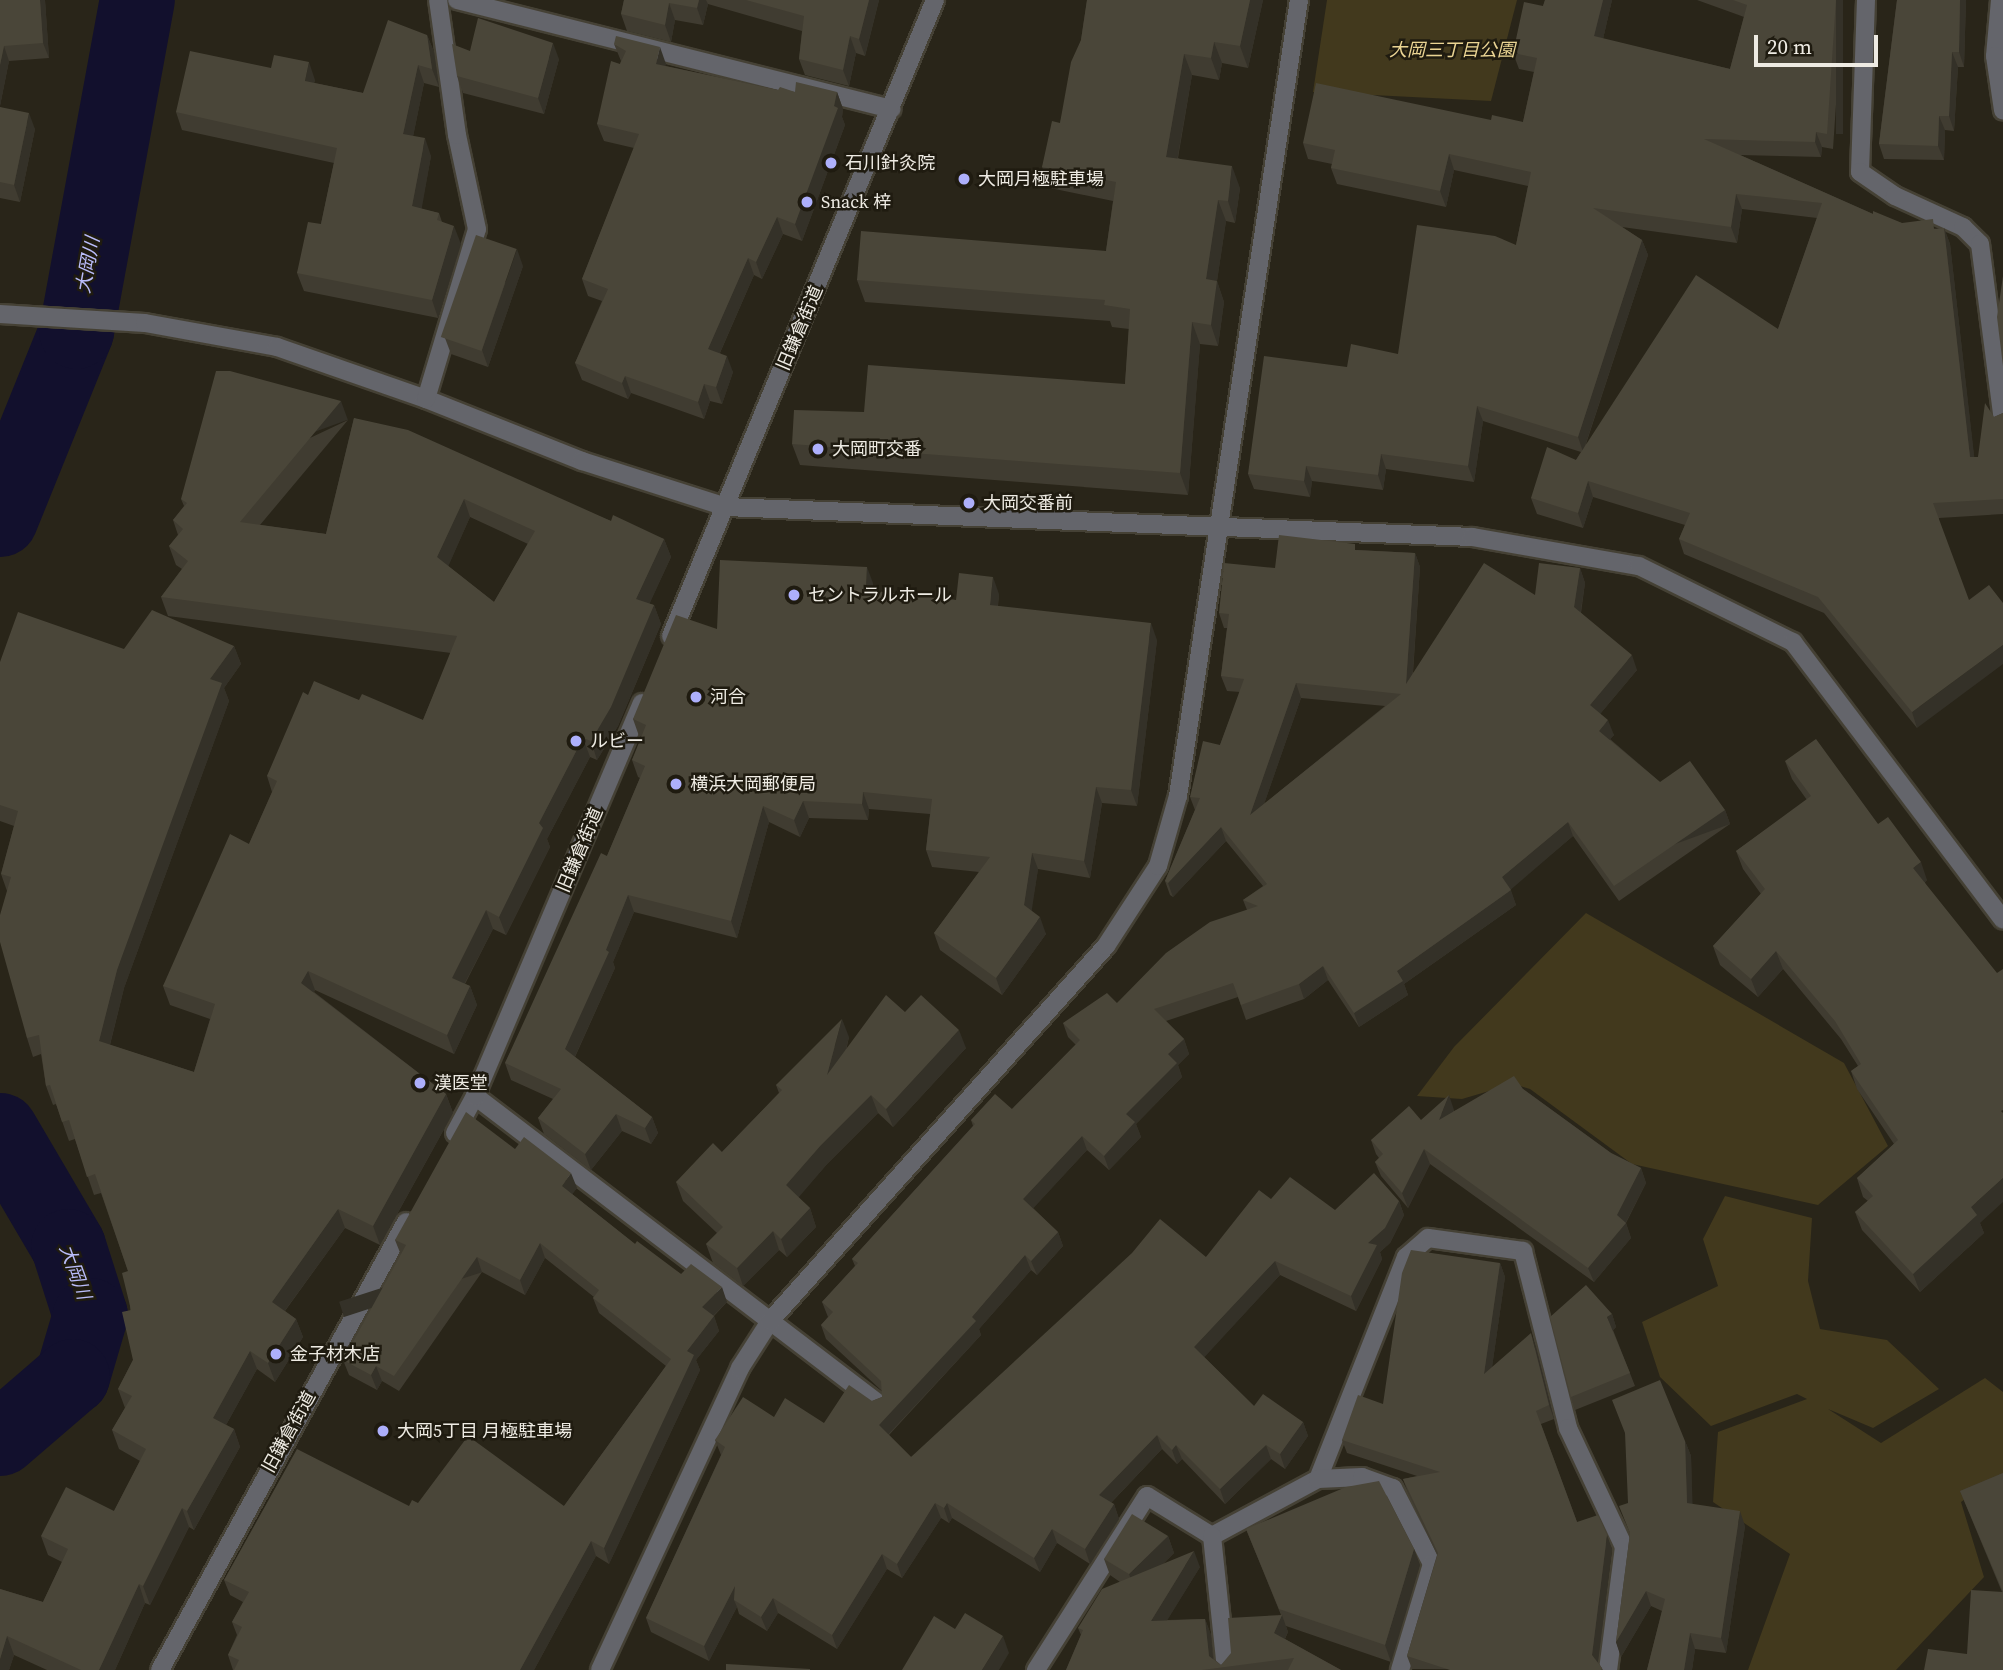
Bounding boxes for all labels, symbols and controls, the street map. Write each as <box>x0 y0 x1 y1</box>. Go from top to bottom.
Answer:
scale bar <box>1758 21 1882 65</box>
text: 20 m <box>1767 32 1812 61</box>
park label: 大岡三丁目公園 <box>1389 39 1515 61</box>
place label: 石川針灸院 <box>845 152 935 174</box>
marker: 石川針灸院 <box>823 155 839 171</box>
place label: 大岡月極駐車場 <box>978 168 1104 190</box>
marker: 大岡月極駐車場 <box>956 171 972 187</box>
place label: Snack 梓 <box>821 191 891 213</box>
marker: Snack 梓 <box>799 194 815 210</box>
water label: 大岡川 <box>72 235 104 295</box>
street label: 旧鎌倉街道 <box>772 282 828 374</box>
place label: 大岡町交番 <box>832 438 922 460</box>
marker: 大岡町交番 <box>810 441 826 457</box>
place label: 大岡交番前 <box>983 492 1073 514</box>
marker: 大岡交番前 <box>961 495 977 511</box>
place label: セントラルホール <box>808 584 952 606</box>
marker: セントラルホール <box>786 587 802 603</box>
place label: 河合 <box>710 686 746 708</box>
marker: 河合 <box>688 689 704 705</box>
place label: ルビー <box>590 730 644 752</box>
marker: ルビー <box>568 733 584 749</box>
place label: 横浜大岡郵便局 <box>690 773 816 795</box>
marker: 横浜大岡郵便局 <box>668 776 684 792</box>
street label: 旧鎌倉街道 <box>552 804 608 896</box>
place label: 漢医堂 <box>434 1072 488 1094</box>
marker: 漢医堂 <box>412 1075 428 1091</box>
water label: 大岡川 <box>55 1241 95 1303</box>
place label: 金子材木店 <box>290 1343 380 1365</box>
marker: 金子材木店 <box>268 1346 284 1362</box>
street label: 旧鎌倉街道 <box>258 1387 320 1477</box>
place label: 大岡5丁目 月極駐車場 <box>397 1420 572 1442</box>
marker: 大岡5丁目 月極駐車場 <box>375 1423 391 1439</box>

